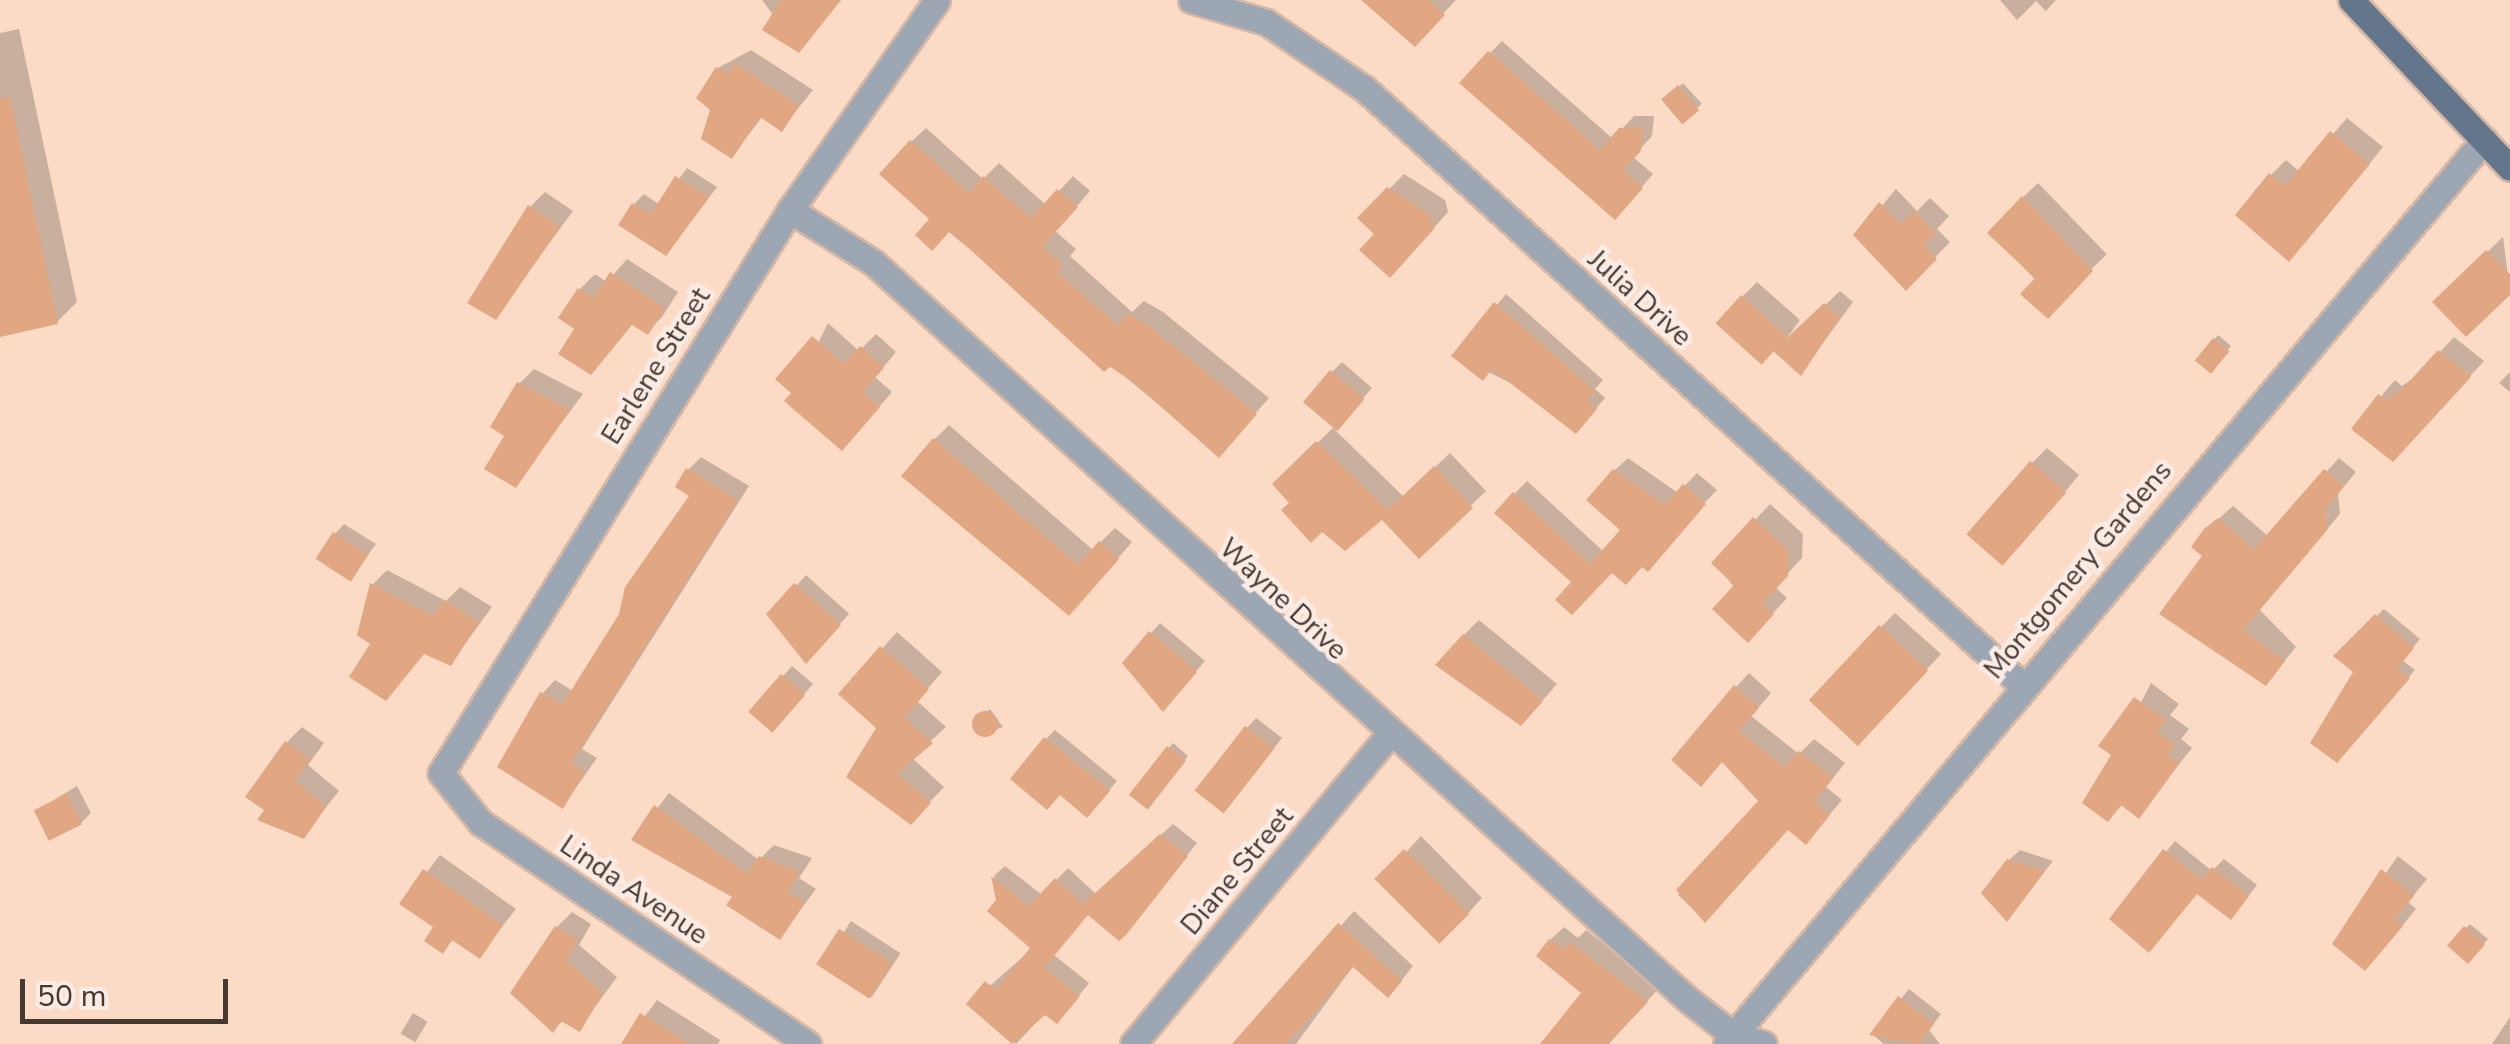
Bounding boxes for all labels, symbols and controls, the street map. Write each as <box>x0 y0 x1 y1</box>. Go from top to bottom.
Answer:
street label: Julia Drive <box>1581 243 1699 353</box>
street label: Earlene Street <box>594 281 718 451</box>
street label: Montgomery Gardens <box>1977 454 2179 686</box>
street label: Wayne Drive <box>1212 531 1354 667</box>
street label: Diane Street <box>1174 800 1300 942</box>
street label: Linda Avenue <box>554 828 714 952</box>
scale bar <box>25 959 232 1021</box>
text: 50 m <box>37 976 106 1017</box>

